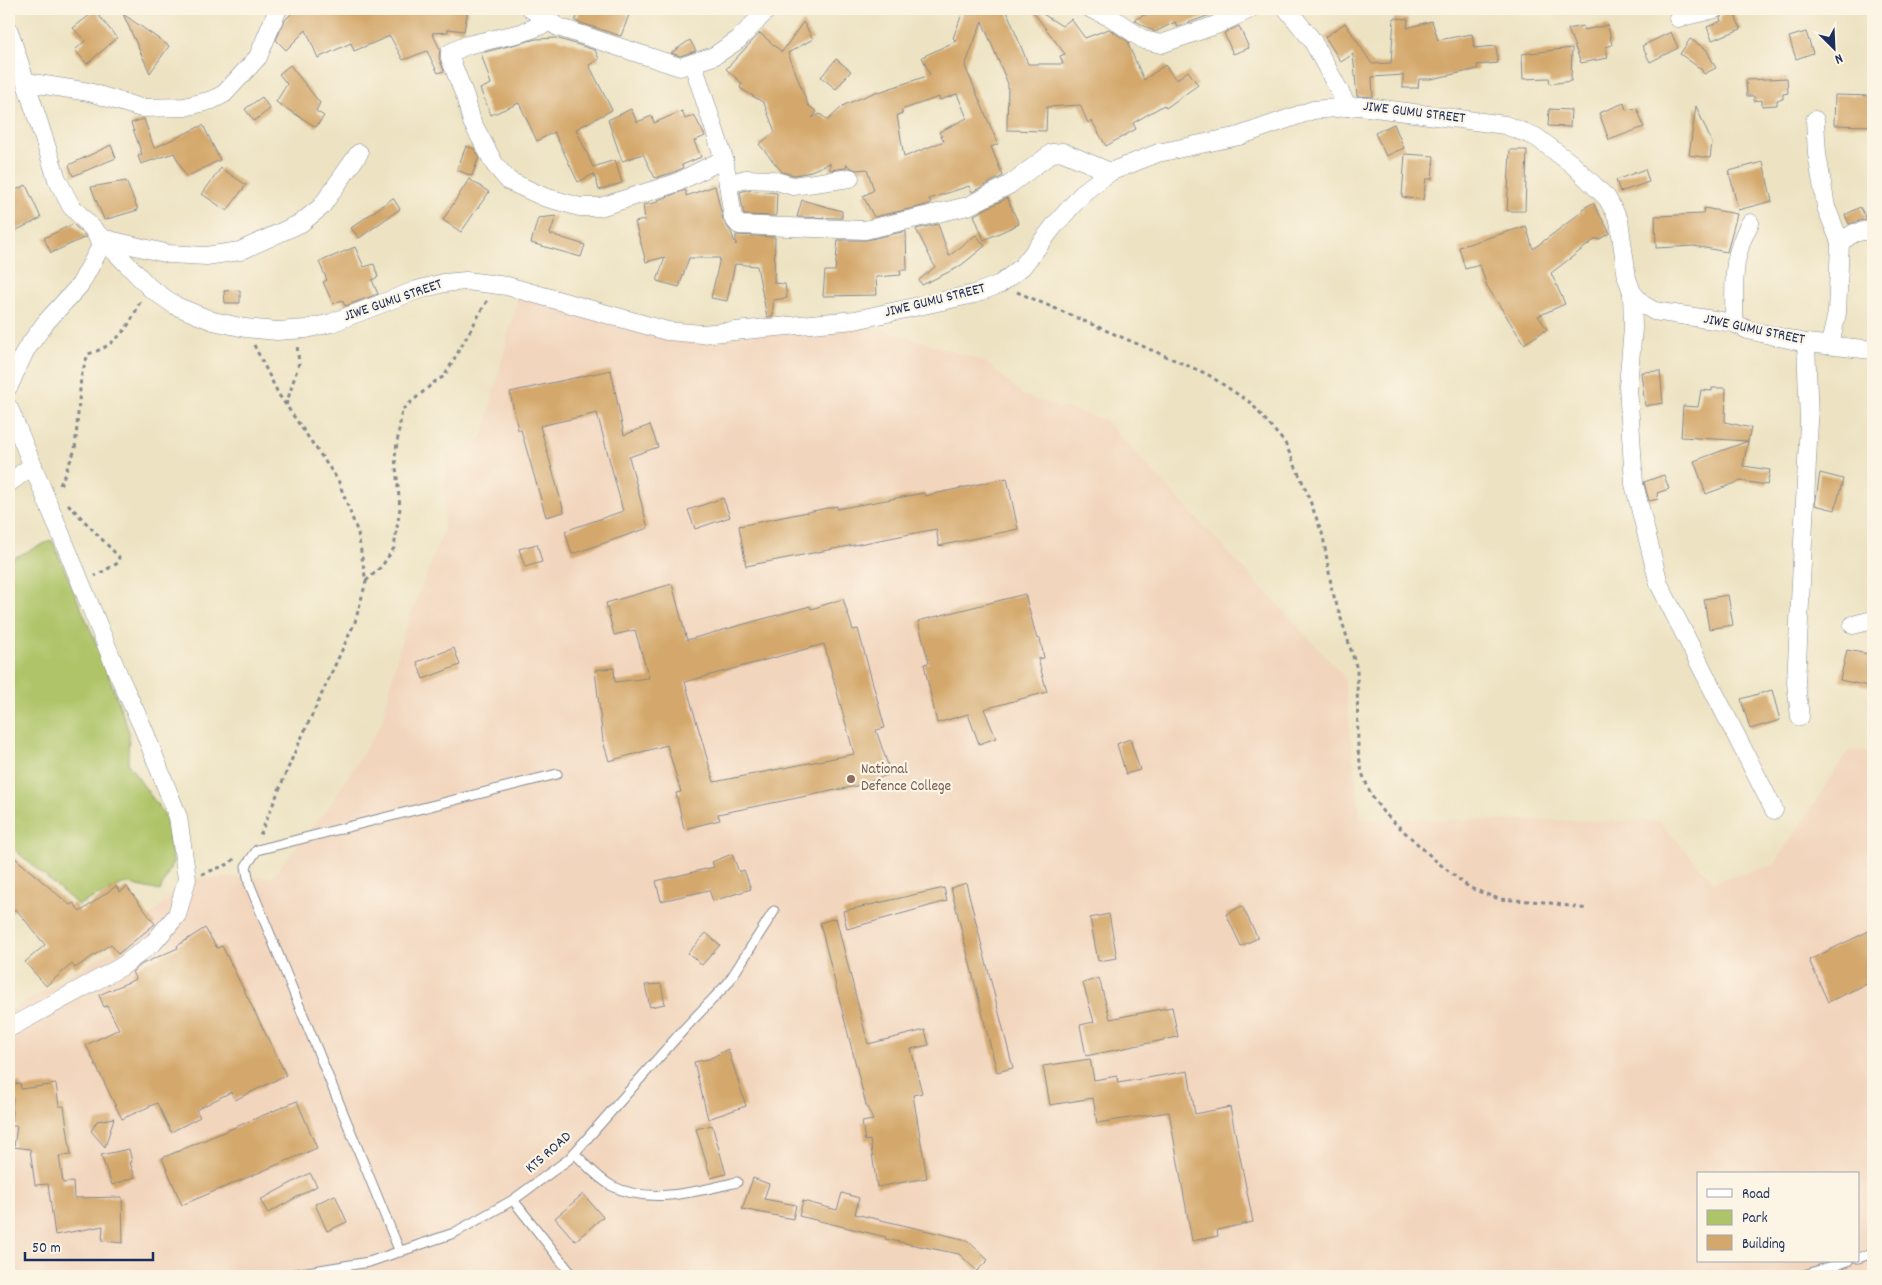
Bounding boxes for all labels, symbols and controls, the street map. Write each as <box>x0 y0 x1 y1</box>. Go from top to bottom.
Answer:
north arrow <box>1810 22 1860 72</box>
text: N <box>1831 48 1846 69</box>
street label: JIWE GUMU STREET <box>1362 96 1466 130</box>
street label: JIWE GUMU STREET <box>341 274 445 328</box>
street label: JIWE GUMU STREET <box>882 278 988 324</box>
street label: JIWE GUMU STREET <box>1701 309 1807 351</box>
place label: National Defence College <box>861 759 952 798</box>
marker: National Defence College <box>845 773 857 785</box>
street label: KTS ROAD <box>521 1127 577 1179</box>
legend <box>1697 1172 1860 1262</box>
text: Road <box>1742 1184 1770 1206</box>
text: Park <box>1742 1208 1768 1230</box>
scale bar <box>25 1230 152 1262</box>
text: Building <box>1742 1234 1785 1256</box>
text: 50 m <box>32 1238 61 1260</box>

